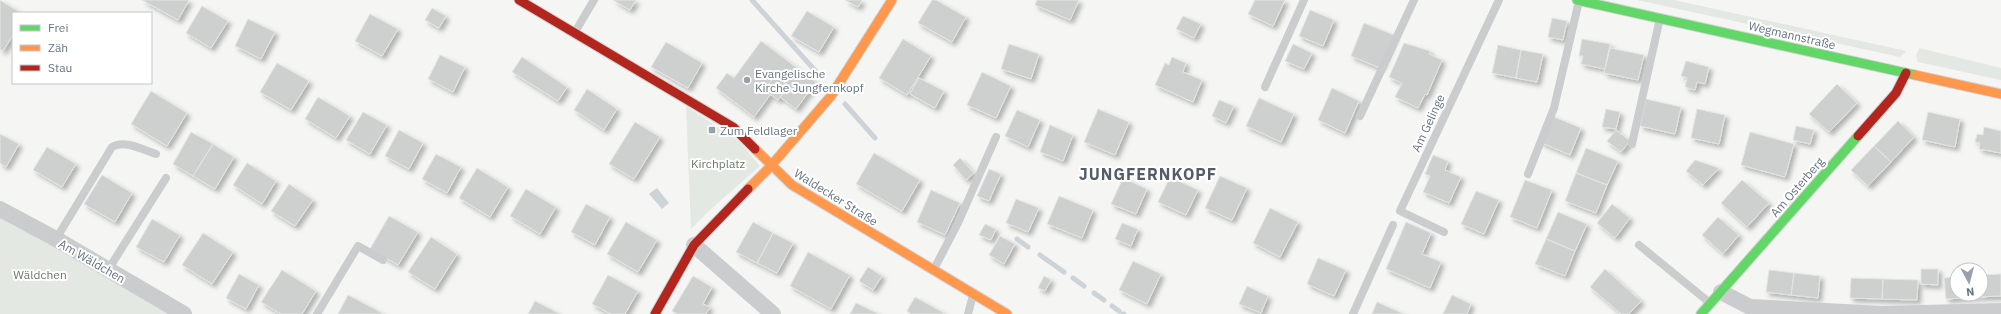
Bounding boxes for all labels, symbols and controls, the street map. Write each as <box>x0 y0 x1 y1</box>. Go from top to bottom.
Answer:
legend <box>12 12 152 84</box>
street label: Wegmannstraße <box>1747 18 1837 52</box>
text: Frei <box>48 20 68 35</box>
text: Zäh <box>48 40 68 55</box>
text: Stau <box>48 60 72 75</box>
place label: Evangelische Kirche Jungfernkopf <box>755 66 864 95</box>
marker: Evangelische Kirche Jungfernkopf <box>742 75 752 85</box>
street label: Am Gelinge <box>1408 91 1448 154</box>
place label: Zum Feldlager <box>720 123 798 138</box>
marker: Zum Feldlager <box>707 125 717 135</box>
street label: Am Osterberg <box>1767 153 1828 220</box>
park label: Kirchplatz <box>691 156 746 171</box>
district label: JUNGFERNKOPF <box>1079 164 1217 184</box>
street label: Waldecker Straße <box>791 165 881 229</box>
street label: Am Wäldchen <box>56 236 128 286</box>
north arrow <box>1949 262 1989 302</box>
park label: Wäldchen <box>13 267 67 282</box>
text: N <box>1965 284 1975 299</box>

